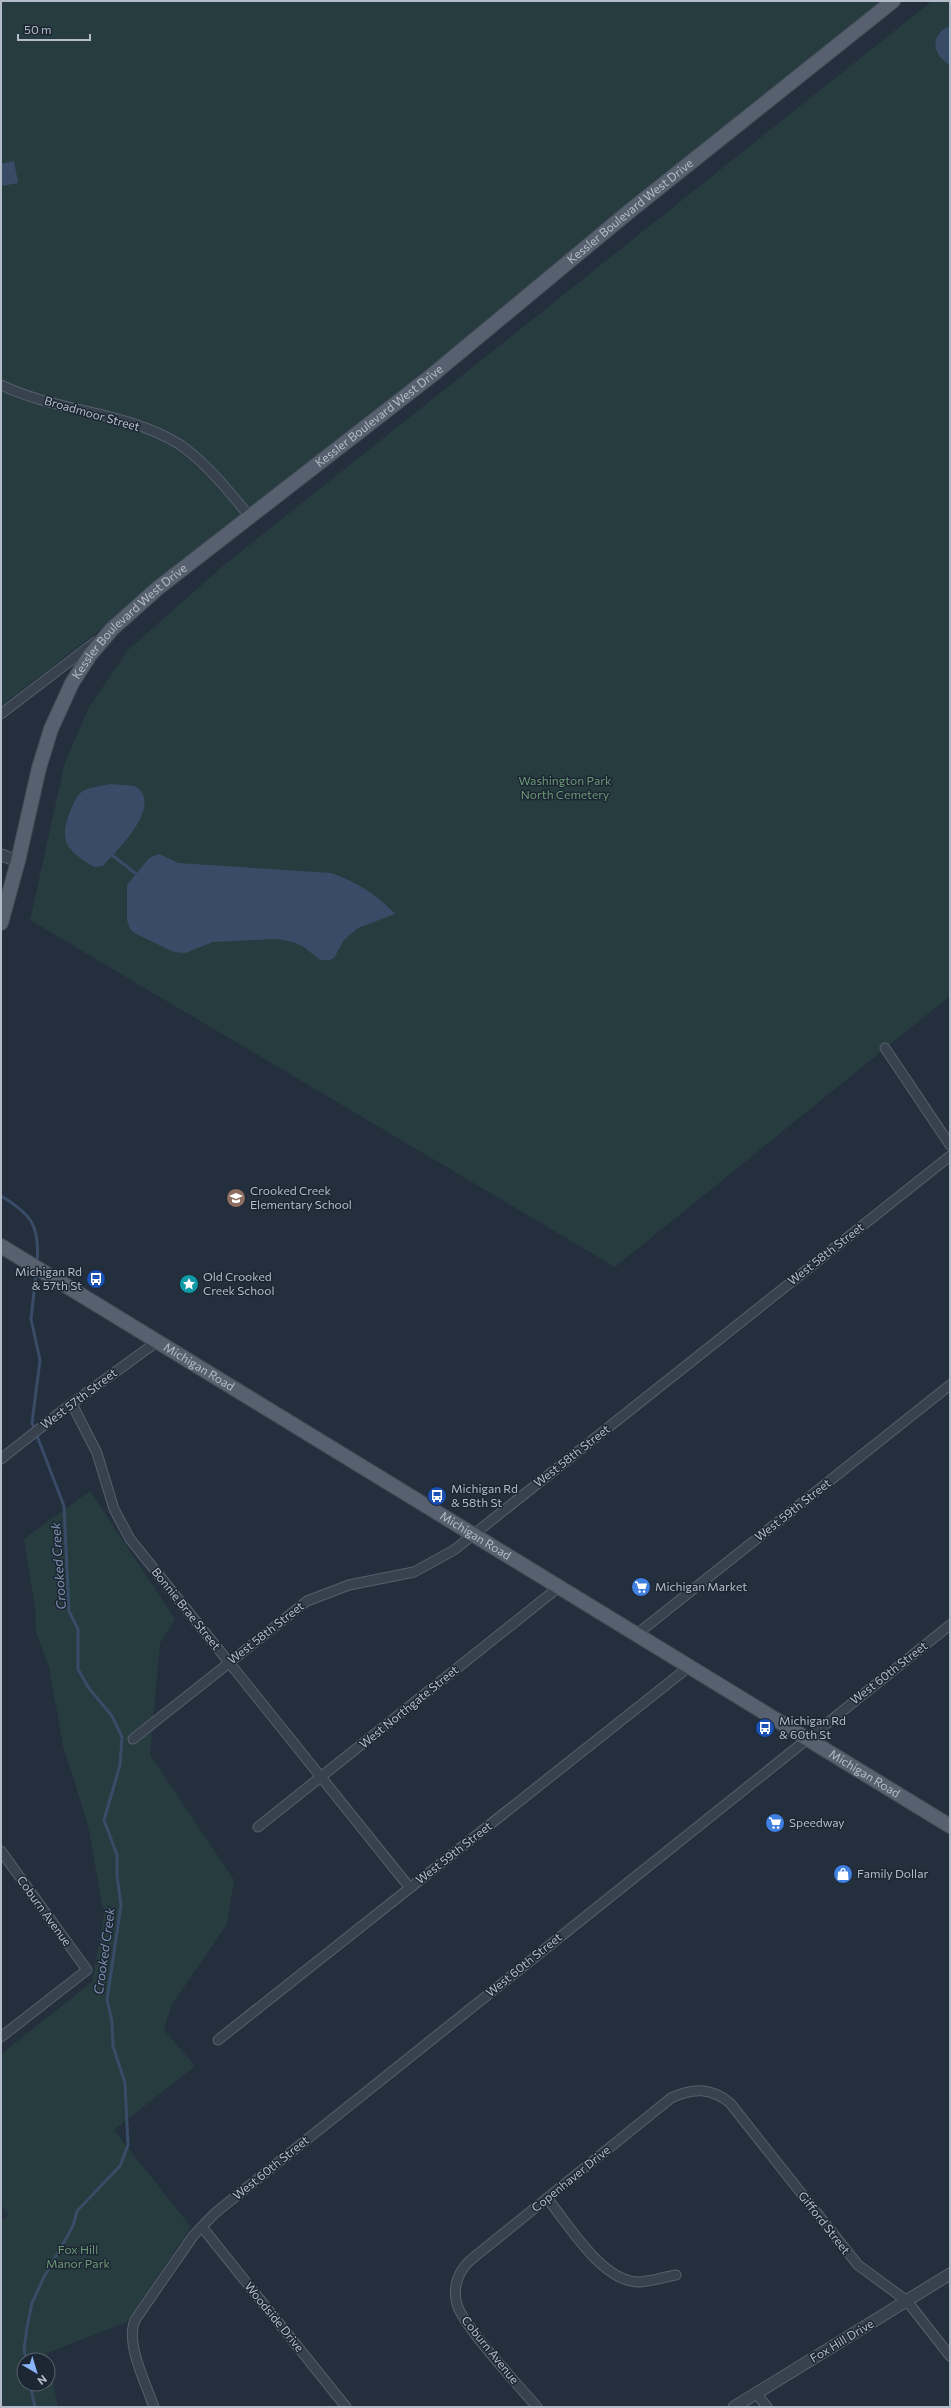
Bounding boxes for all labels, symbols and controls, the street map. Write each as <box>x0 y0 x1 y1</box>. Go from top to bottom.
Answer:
scale bar <box>18 16 90 42</box>
text: 50 m <box>24 22 52 36</box>
street label: Kessler Boulevard West Drive <box>564 155 695 266</box>
street label: Kessler Boulevard West Drive <box>312 361 445 469</box>
street label: Broadmoor Street <box>43 393 142 433</box>
street label: Kessler Boulevard West Drive <box>69 560 189 681</box>
park label: Washington Park North Cemetery <box>519 773 612 801</box>
place label: Crooked Creek Elementary School <box>250 1183 352 1211</box>
school or university icon: Crooked Creek Elementary School <box>225 1187 247 1209</box>
street label: West 58th Street <box>785 1219 866 1287</box>
place label: Michigan Rd & 57th St <box>15 1264 82 1292</box>
bus stop icon: Michigan Rd & 57th St <box>85 1268 107 1290</box>
place label: Old Crooked Creek School <box>203 1269 275 1297</box>
place icon: Old Crooked Creek School <box>178 1273 200 1295</box>
street label: Michigan Road <box>161 1339 238 1393</box>
street label: West 57th Street <box>38 1365 119 1431</box>
street label: West 58th Street <box>531 1421 612 1489</box>
street label: West 59th Street <box>752 1475 833 1543</box>
place label: Michigan Rd & 58th St <box>451 1481 518 1509</box>
bus stop icon: Michigan Rd & 58th St <box>426 1485 448 1507</box>
street label: Michigan Road <box>438 1508 514 1562</box>
water label: Crooked Creek <box>47 1521 69 1610</box>
street label: Bonnie Brae Street <box>149 1564 224 1652</box>
supermarket icon: Michigan Market <box>630 1576 652 1598</box>
place label: Michigan Market <box>655 1579 747 1593</box>
street label: West 58th Street <box>225 1598 306 1666</box>
street label: West 60th Street <box>847 1638 930 1707</box>
street label: West Northgate Street <box>356 1662 461 1750</box>
place label: Michigan Rd & 60th St <box>779 1713 846 1741</box>
bus stop icon: Michigan Rd & 60th St <box>754 1717 776 1739</box>
street label: Michigan Road <box>827 1746 903 1800</box>
supermarket icon: Speedway <box>764 1812 786 1834</box>
place label: Speedway <box>789 1815 845 1829</box>
street label: West 59th Street <box>413 1818 494 1886</box>
shop icon: Family Dollar <box>832 1863 854 1885</box>
place label: Family Dollar <box>857 1866 928 1880</box>
street label: Coburn Avenue <box>15 1873 75 1948</box>
water label: Crooked Creek <box>90 1906 118 1996</box>
street label: West 60th Street <box>483 1929 564 1999</box>
street label: West 60th Street <box>230 2132 311 2202</box>
street label: Copenhaver Drive <box>528 2142 612 2214</box>
street label: Gifford Street <box>796 2188 854 2257</box>
park label: Fox Hill Manor Park <box>46 2242 110 2270</box>
street label: Woodside Drive <box>242 2279 307 2354</box>
street label: Coburn Avenue <box>459 2313 522 2386</box>
street label: Fox Hill Drive <box>807 2316 876 2365</box>
north arrow <box>16 2352 56 2392</box>
text: N <box>35 2373 50 2388</box>

